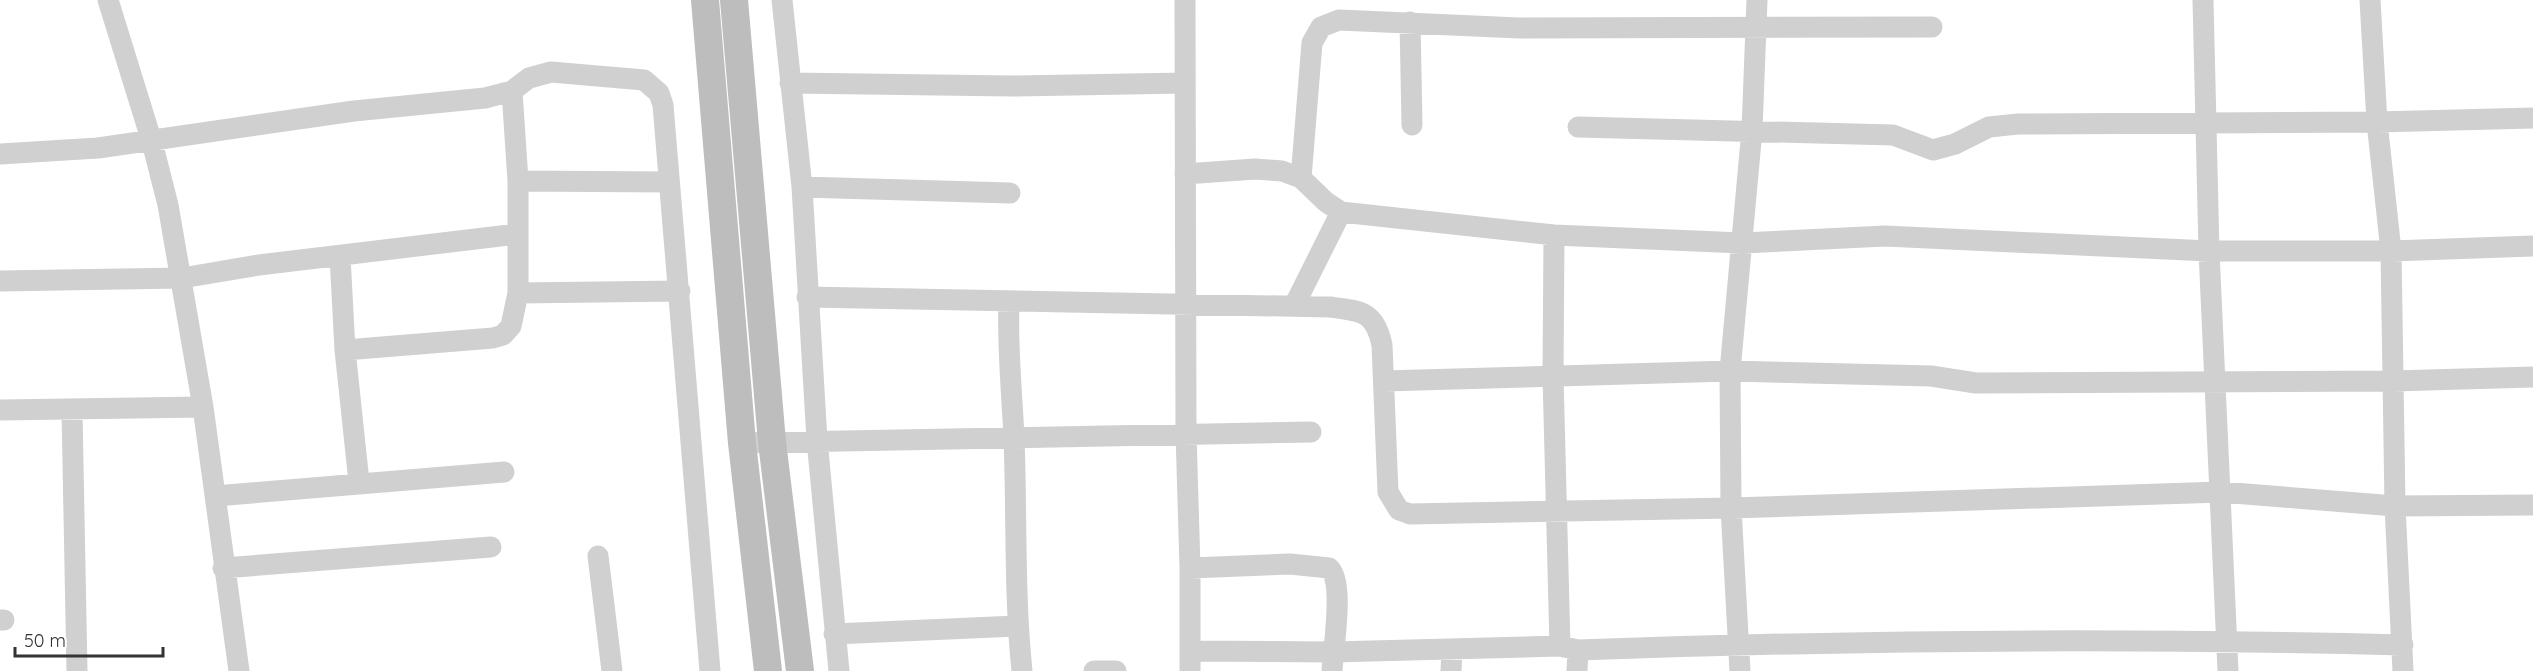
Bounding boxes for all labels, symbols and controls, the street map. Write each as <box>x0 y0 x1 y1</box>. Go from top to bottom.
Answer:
scale bar <box>15 620 164 658</box>
text: 50 m <box>24 629 66 652</box>

